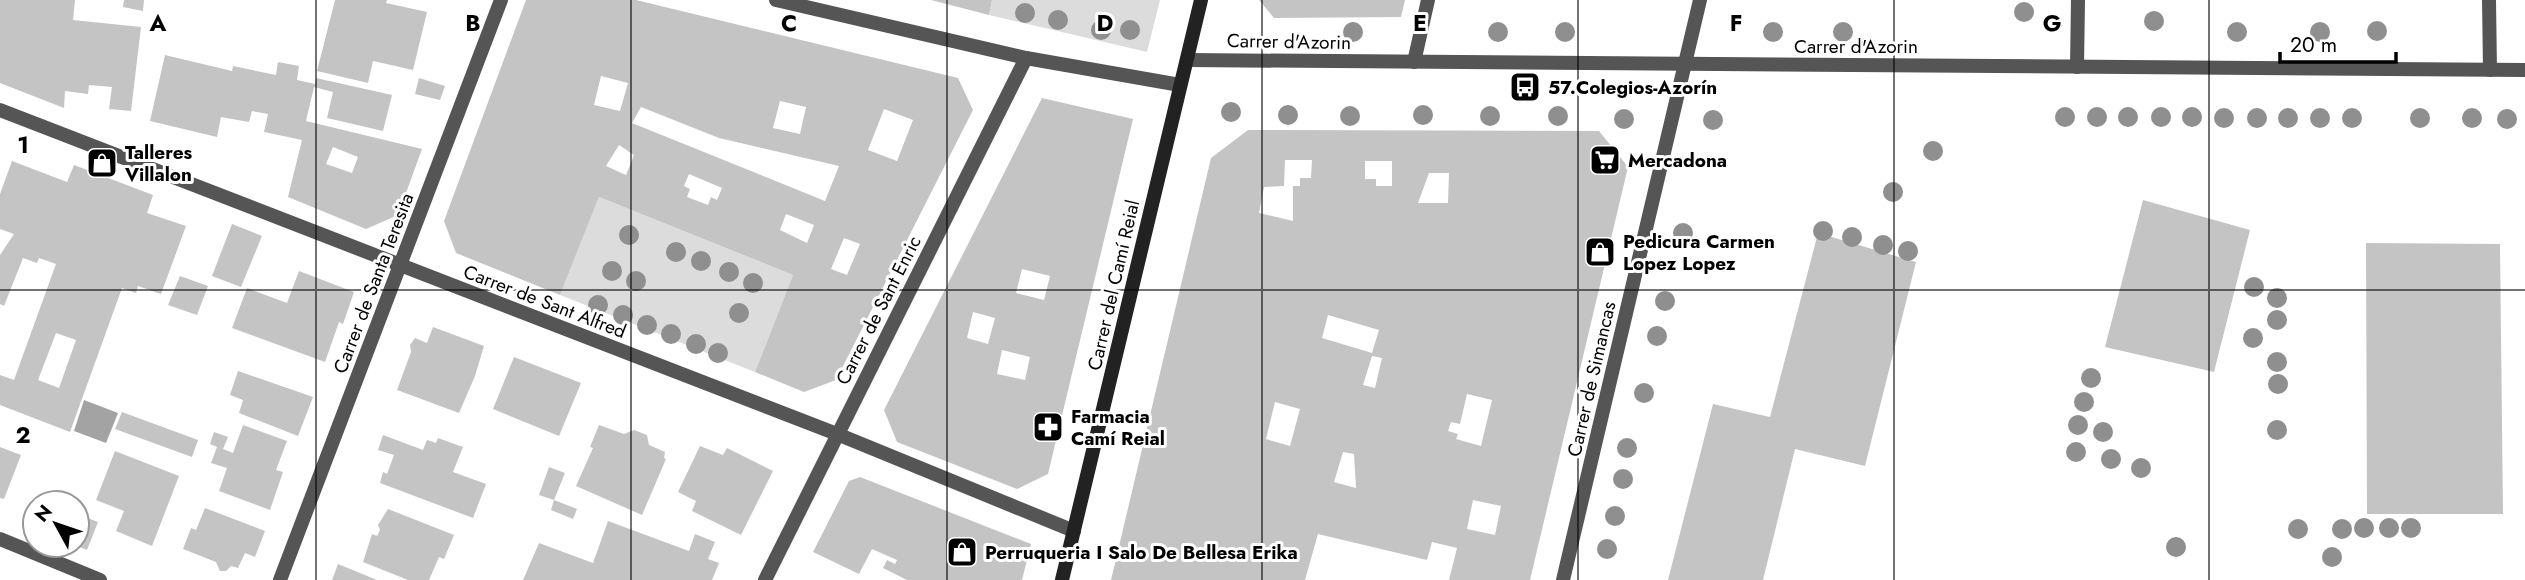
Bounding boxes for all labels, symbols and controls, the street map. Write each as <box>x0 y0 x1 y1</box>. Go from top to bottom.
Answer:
text: A <box>149 6 167 40</box>
text: B <box>465 6 481 40</box>
text: C <box>781 6 797 40</box>
text: D <box>1097 6 1114 40</box>
text: E <box>1413 6 1427 40</box>
text: F <box>1730 6 1742 40</box>
text: G <box>2043 6 2061 40</box>
scale bar <box>2280 21 2396 65</box>
street label: Carrer d'Azorin <box>1227 27 1351 56</box>
text: 20 m <box>2290 30 2337 60</box>
street label: Carrer d'Azorin <box>1794 33 1918 60</box>
bus stop icon: 57.Colegios-Azorín <box>1508 70 1542 104</box>
place label: 57.Colegios-Azorín <box>1548 74 1717 101</box>
text: 1 <box>17 128 29 162</box>
place label: Talleres Villalon <box>124 139 193 188</box>
supermarket icon: Mercadona <box>1588 143 1622 177</box>
shop icon: Talleres Villalon <box>85 146 119 180</box>
place label: Mercadona <box>1628 147 1727 174</box>
street label: Carrer de Santa Teresita <box>327 189 420 377</box>
street label: Carrer del Camí Reial <box>1081 197 1146 373</box>
place label: Pedicura Carmen Lopez Lopez <box>1623 228 1775 277</box>
street label: Carrer de Sant Enric <box>829 231 928 389</box>
shop icon: Pedicura Carmen Lopez Lopez <box>1583 235 1617 269</box>
street label: Carrer de Sant Alfred <box>460 258 630 345</box>
street label: Carrer de Simancas <box>1561 299 1623 459</box>
place label: Farmacia Camí Reial <box>1071 403 1165 452</box>
pharmacy icon: Farmacia Camí Reial <box>1031 410 1065 444</box>
text: 2 <box>15 418 31 452</box>
north arrow <box>21 489 91 559</box>
text: N <box>28 499 59 528</box>
shop icon: Perruqueria I Salo De Bellesa Erika <box>945 535 979 569</box>
place label: Perruqueria I Salo De Bellesa Erika <box>985 539 1298 566</box>

